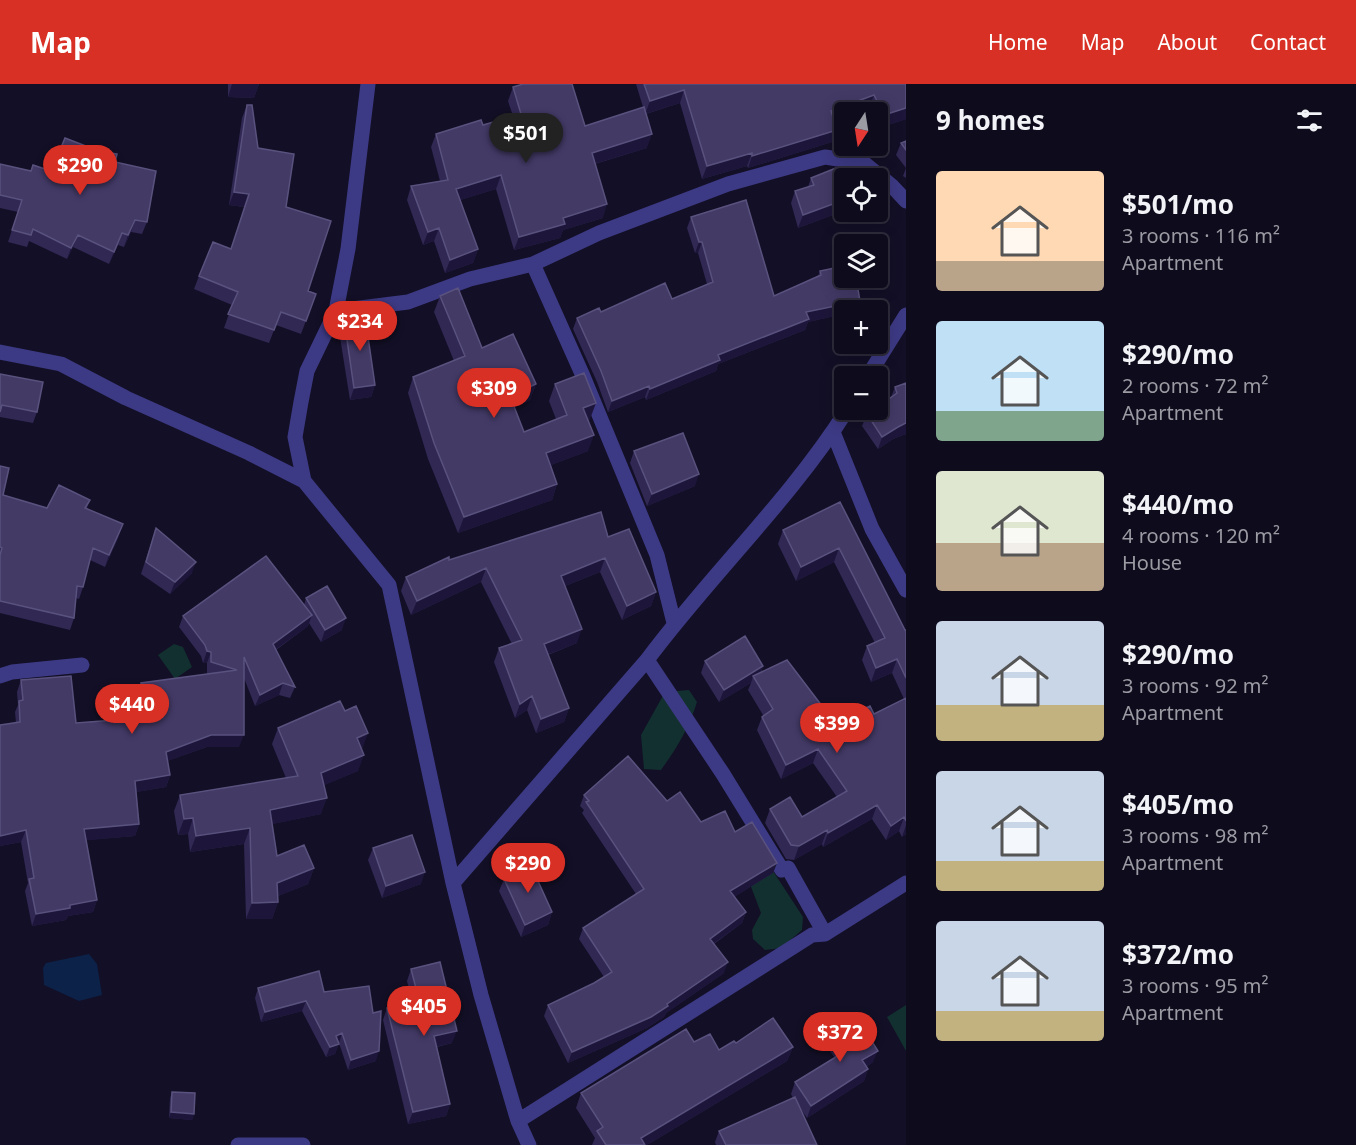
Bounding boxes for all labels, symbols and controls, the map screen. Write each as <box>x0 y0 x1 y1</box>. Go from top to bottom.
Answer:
text: Map <box>30 23 91 61</box>
text: Home <box>988 28 1048 56</box>
text: Map <box>1081 28 1124 56</box>
text: About <box>1157 28 1217 56</box>
text: Contact <box>1250 28 1326 56</box>
north arrow <box>834 102 888 156</box>
map controls <box>834 102 888 420</box>
text: 9 homes <box>936 102 1045 138</box>
icon: filters <box>1293 104 1326 137</box>
pin: $501 <box>490 113 562 164</box>
text: $501 <box>503 119 549 146</box>
pin: $290 <box>44 145 116 196</box>
text: $290 <box>57 151 103 178</box>
button: locate <box>834 168 888 222</box>
text: $501/mo <box>1122 186 1234 222</box>
icon: home <box>984 195 1056 267</box>
text: 3 rooms · 116 m² <box>1122 222 1280 249</box>
button: layers <box>834 234 888 288</box>
text: Apartment <box>1122 249 1223 276</box>
button: + <box>834 300 888 354</box>
pin: $234 <box>324 301 396 352</box>
text: $234 <box>337 307 383 334</box>
text: $290/mo <box>1122 336 1234 372</box>
icon: home <box>984 345 1056 417</box>
button: − <box>834 366 888 420</box>
pin: $309 <box>458 368 530 419</box>
text: 2 rooms · 72 m² <box>1122 372 1269 399</box>
text: $309 <box>471 374 517 401</box>
text: Apartment <box>1122 399 1223 426</box>
text: $440/mo <box>1122 486 1234 522</box>
icon: home <box>984 495 1056 567</box>
text: 4 rooms · 120 m² <box>1122 522 1280 549</box>
text: House <box>1122 549 1182 576</box>
text: $290/mo <box>1122 636 1234 672</box>
icon: home <box>984 645 1056 717</box>
text: 3 rooms · 92 m² <box>1122 672 1269 699</box>
pin: $440 <box>96 684 168 735</box>
text: $440 <box>109 690 155 717</box>
text: Apartment <box>1122 699 1223 726</box>
pin: $399 <box>801 703 873 754</box>
text: $399 <box>814 709 860 736</box>
text: $405/mo <box>1122 786 1234 822</box>
icon: home <box>984 795 1056 867</box>
text: 3 rooms · 98 m² <box>1122 822 1269 849</box>
pin: $290 <box>492 843 564 894</box>
text: $290 <box>505 849 551 876</box>
text: Apartment <box>1122 849 1223 876</box>
text: $372/mo <box>1122 936 1234 972</box>
icon: home <box>984 945 1056 1017</box>
text: 3 rooms · 95 m² <box>1122 972 1269 999</box>
pin: $405 <box>388 986 460 1037</box>
text: $405 <box>401 992 447 1019</box>
text: Apartment <box>1122 999 1223 1026</box>
pin: $372 <box>804 1012 876 1063</box>
text: $372 <box>817 1018 863 1045</box>

